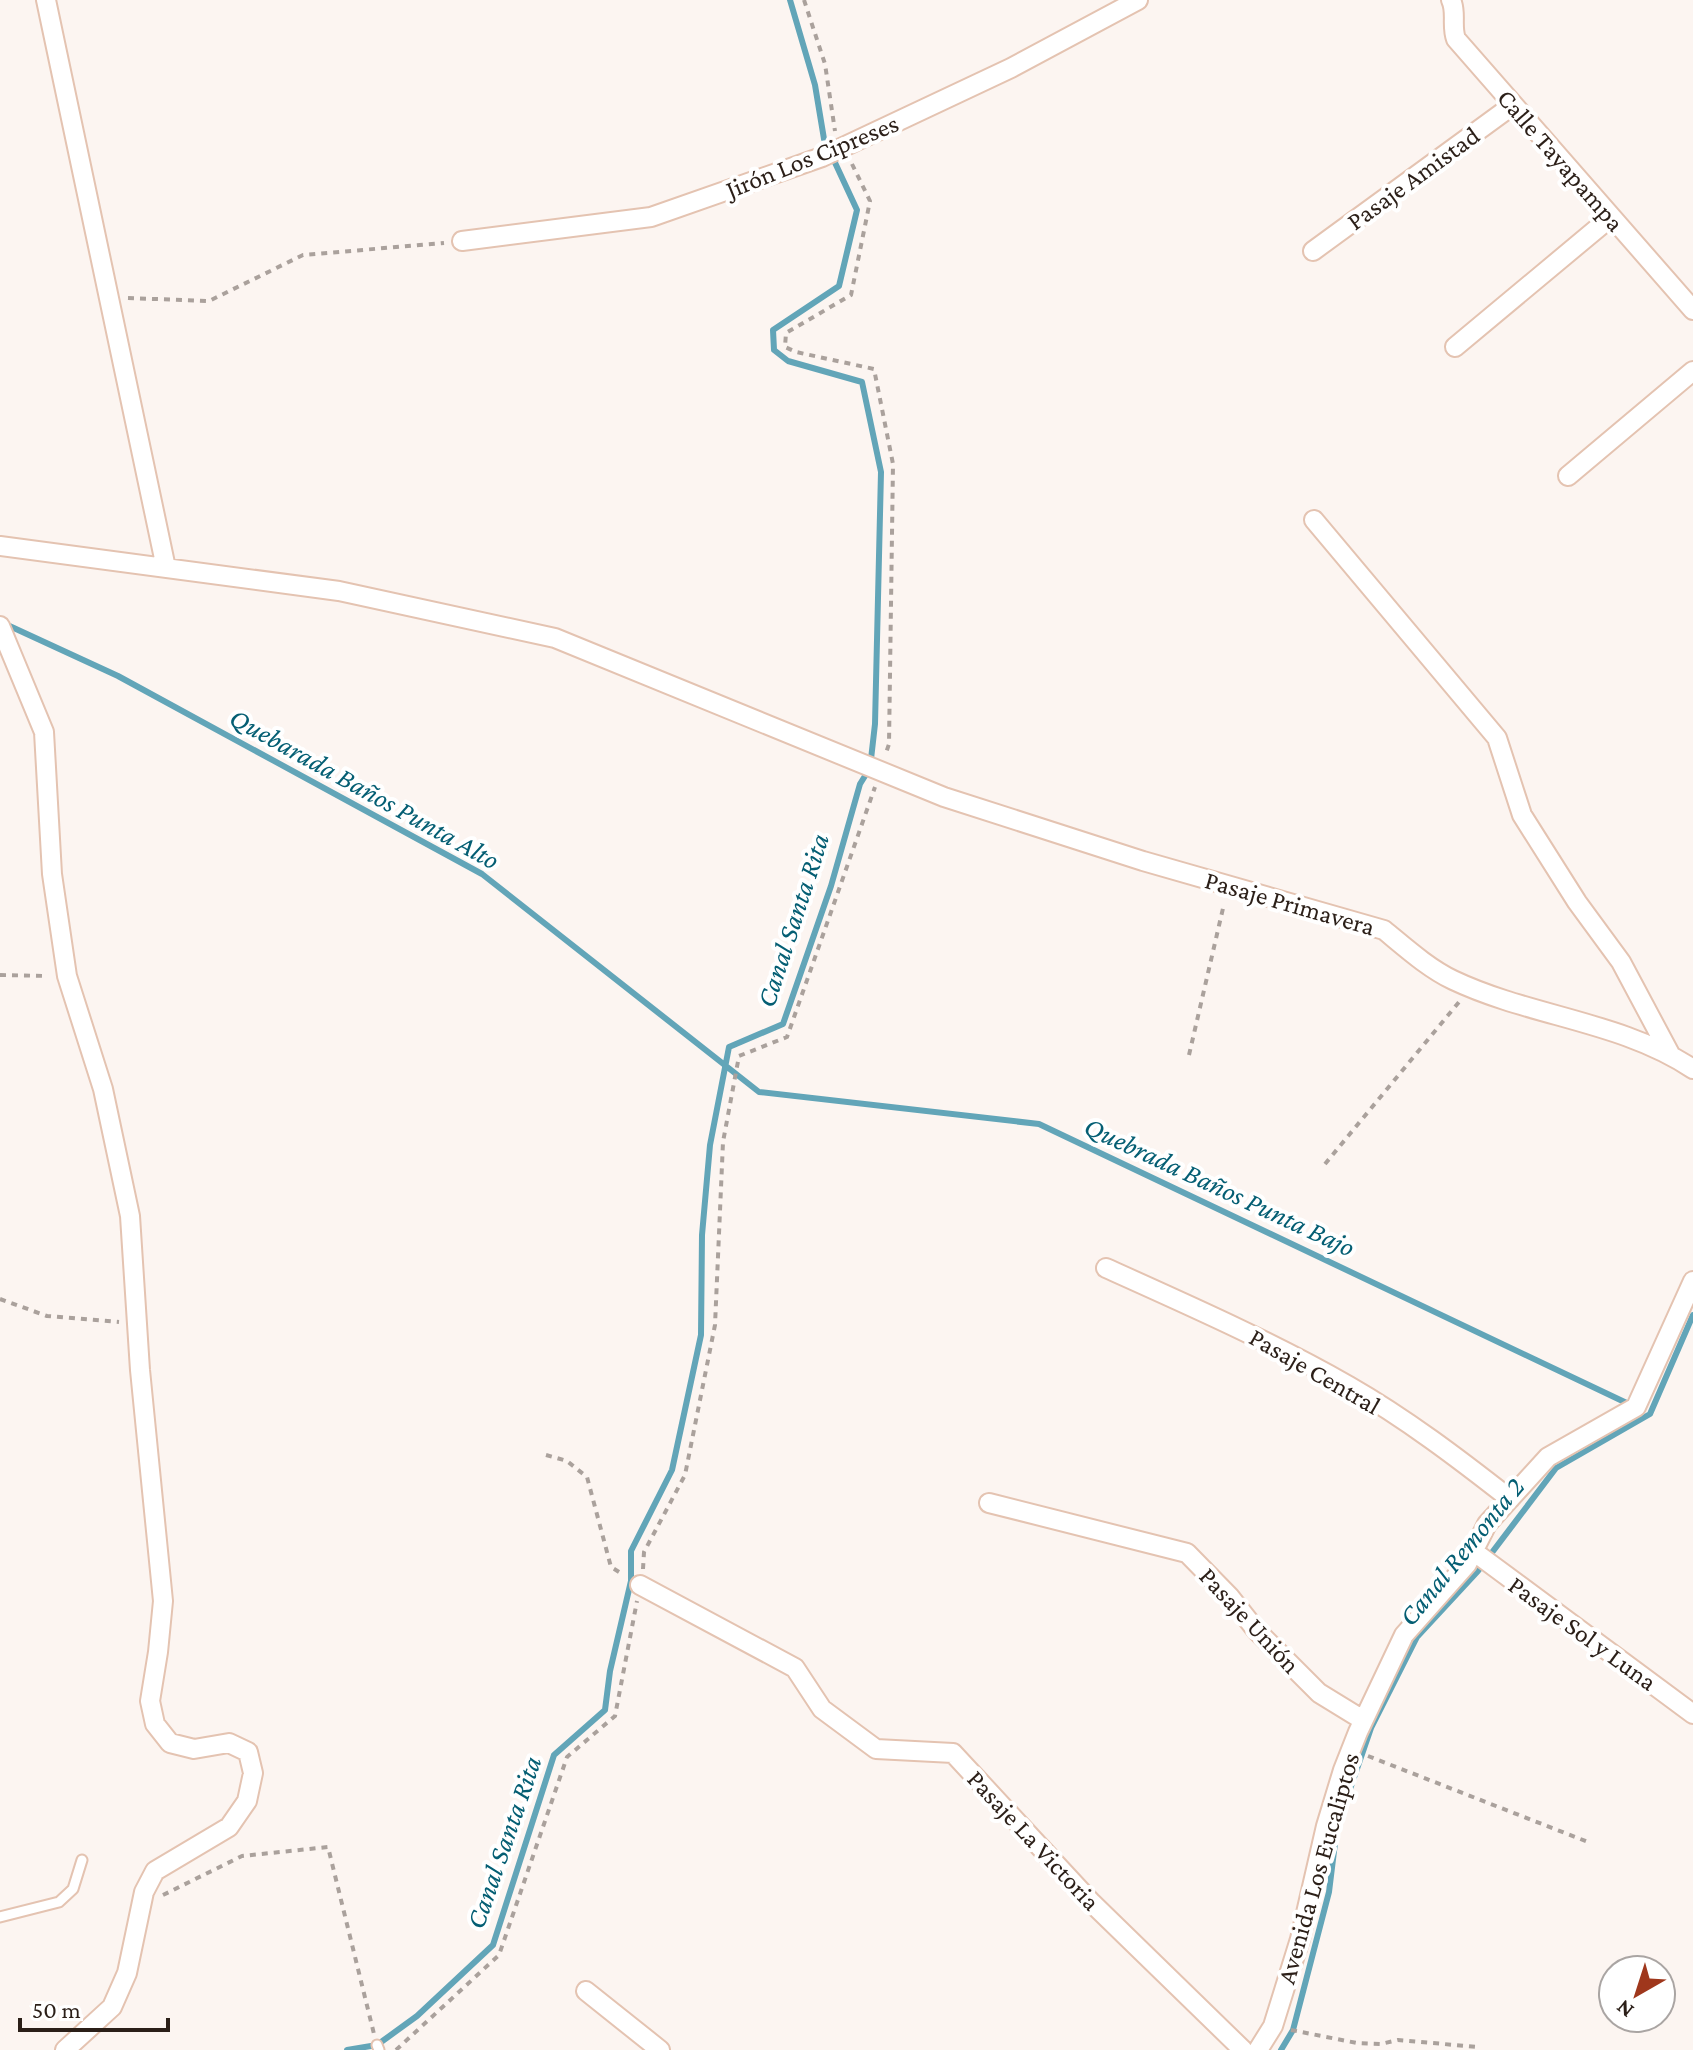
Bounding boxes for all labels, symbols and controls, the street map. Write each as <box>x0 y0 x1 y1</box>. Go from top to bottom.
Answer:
street label: Calle Tayapampa <box>1491 83 1630 237</box>
street label: Jirón Los Cipreses <box>720 109 903 205</box>
street label: Pasaje Amistad <box>1341 121 1485 236</box>
water label: Quebarada Baños Punta Alto <box>225 701 505 876</box>
water label: Canal Santa Rita <box>750 830 835 1011</box>
street label: Pasaje Primavera <box>1202 865 1378 942</box>
water label: Quebrada Baños Punta Bajo <box>1079 1110 1360 1264</box>
street label: Pasaje Central <box>1244 1322 1386 1421</box>
water label: Canal Remonta 2 <box>1392 1471 1531 1632</box>
street label: Pasaje Unión <box>1193 1561 1306 1679</box>
street label: Pasaje Sol y Luna <box>1503 1570 1662 1697</box>
street label: Avenida Los Eucaliptos <box>1272 1749 1365 1987</box>
water label: Canal Santa Rita <box>459 1752 548 1933</box>
street label: Pasaje La Victoria <box>961 1764 1106 1916</box>
north arrow <box>1597 1954 1677 2034</box>
scale bar <box>20 1982 168 2032</box>
text: N <box>1611 1995 1638 2024</box>
text: 50 m <box>32 1996 81 2023</box>

